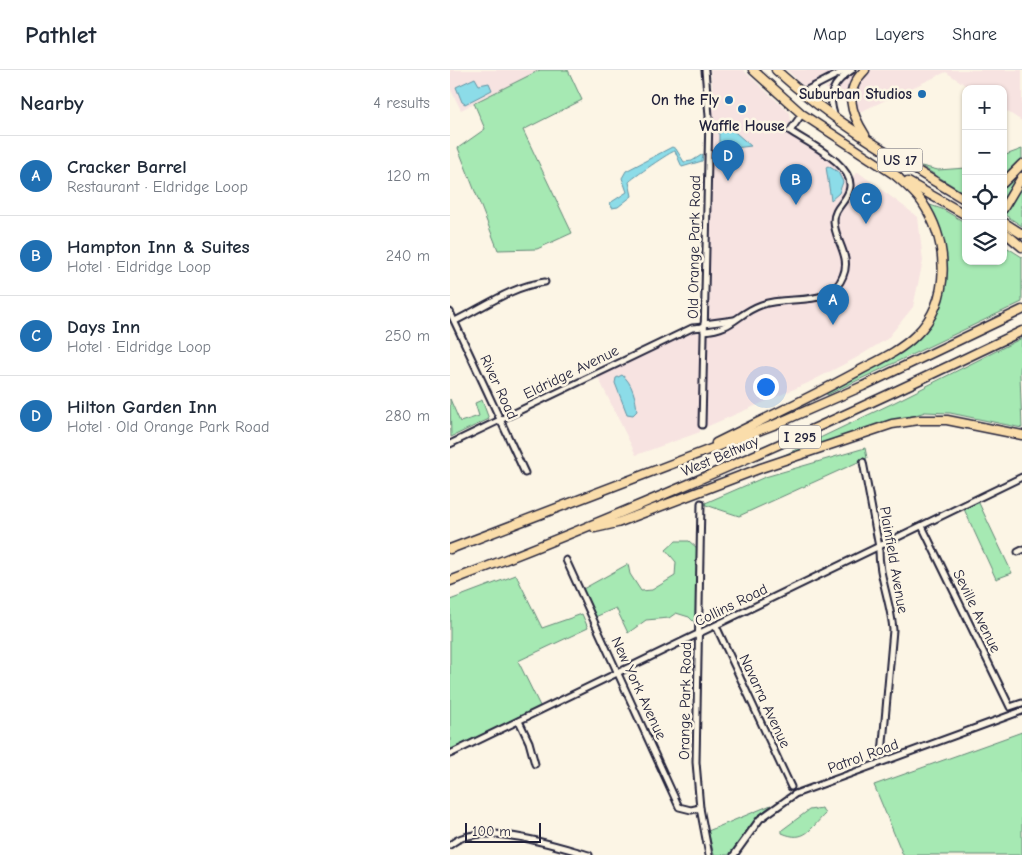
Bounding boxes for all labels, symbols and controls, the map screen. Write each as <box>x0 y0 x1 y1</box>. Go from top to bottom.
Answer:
text: Pathlet <box>25 21 96 49</box>
text: Map <box>813 24 847 45</box>
text: Layers <box>875 24 924 45</box>
text: Share <box>952 24 997 45</box>
place label: Suburban Studios <box>799 85 912 103</box>
map controls <box>962 85 1007 265</box>
button: + <box>962 85 1007 130</box>
marker: Suburban Studios <box>916 88 928 100</box>
text: Nearby <box>20 91 84 115</box>
place label: On the Fly <box>651 91 719 109</box>
text: 4 results <box>373 94 430 112</box>
marker: On the Fly <box>723 94 735 106</box>
marker: Waffle House <box>736 103 748 115</box>
place label: Waffle House <box>699 117 785 135</box>
button: − <box>962 130 1007 175</box>
pin: D <box>712 140 744 181</box>
road number: US 17 <box>878 148 922 172</box>
text: Cracker Barrel <box>67 156 187 178</box>
pin: B <box>780 164 812 205</box>
text: A <box>32 167 40 185</box>
text: 120 m <box>387 167 430 185</box>
street label: Old Orange Park Road <box>684 175 704 319</box>
button: locate <box>962 175 1007 220</box>
text: Restaurant · Eldridge Loop <box>67 178 248 196</box>
pin: C <box>850 183 882 224</box>
button: layers <box>962 220 1007 265</box>
text: Hampton Inn & Suites <box>67 236 250 258</box>
text: B <box>31 247 41 265</box>
text: 240 m <box>386 247 430 265</box>
text: Hotel · Eldridge Loop <box>67 258 211 276</box>
pin: A <box>817 284 849 325</box>
text: Days Inn <box>67 316 140 338</box>
text: C <box>31 327 41 345</box>
text: 250 m <box>385 327 430 345</box>
text: Hotel · Eldridge Loop <box>67 338 211 356</box>
street label: Eldridge Avenue <box>520 341 622 403</box>
street label: River Road <box>476 352 522 422</box>
your location <box>753 374 779 400</box>
text: Hilton Garden Inn <box>67 396 217 418</box>
text: D <box>31 407 41 425</box>
text: 280 m <box>385 407 430 425</box>
text: Hotel · Old Orange Park Road <box>67 418 269 436</box>
road number: I 295 <box>779 426 821 448</box>
street label: West Beltway <box>678 431 762 480</box>
street label: Plainfield Avenue <box>876 505 912 615</box>
street label: Seville Avenue <box>949 566 1005 656</box>
street label: Collins Road <box>692 580 770 630</box>
street label: New York Avenue <box>607 634 671 743</box>
street label: Orange Park Road <box>675 642 695 760</box>
street label: Navarra Avenue <box>735 651 795 751</box>
street label: Patrol Road <box>825 735 901 777</box>
scale bar <box>465 820 541 843</box>
text: 100 m <box>472 823 511 840</box>

